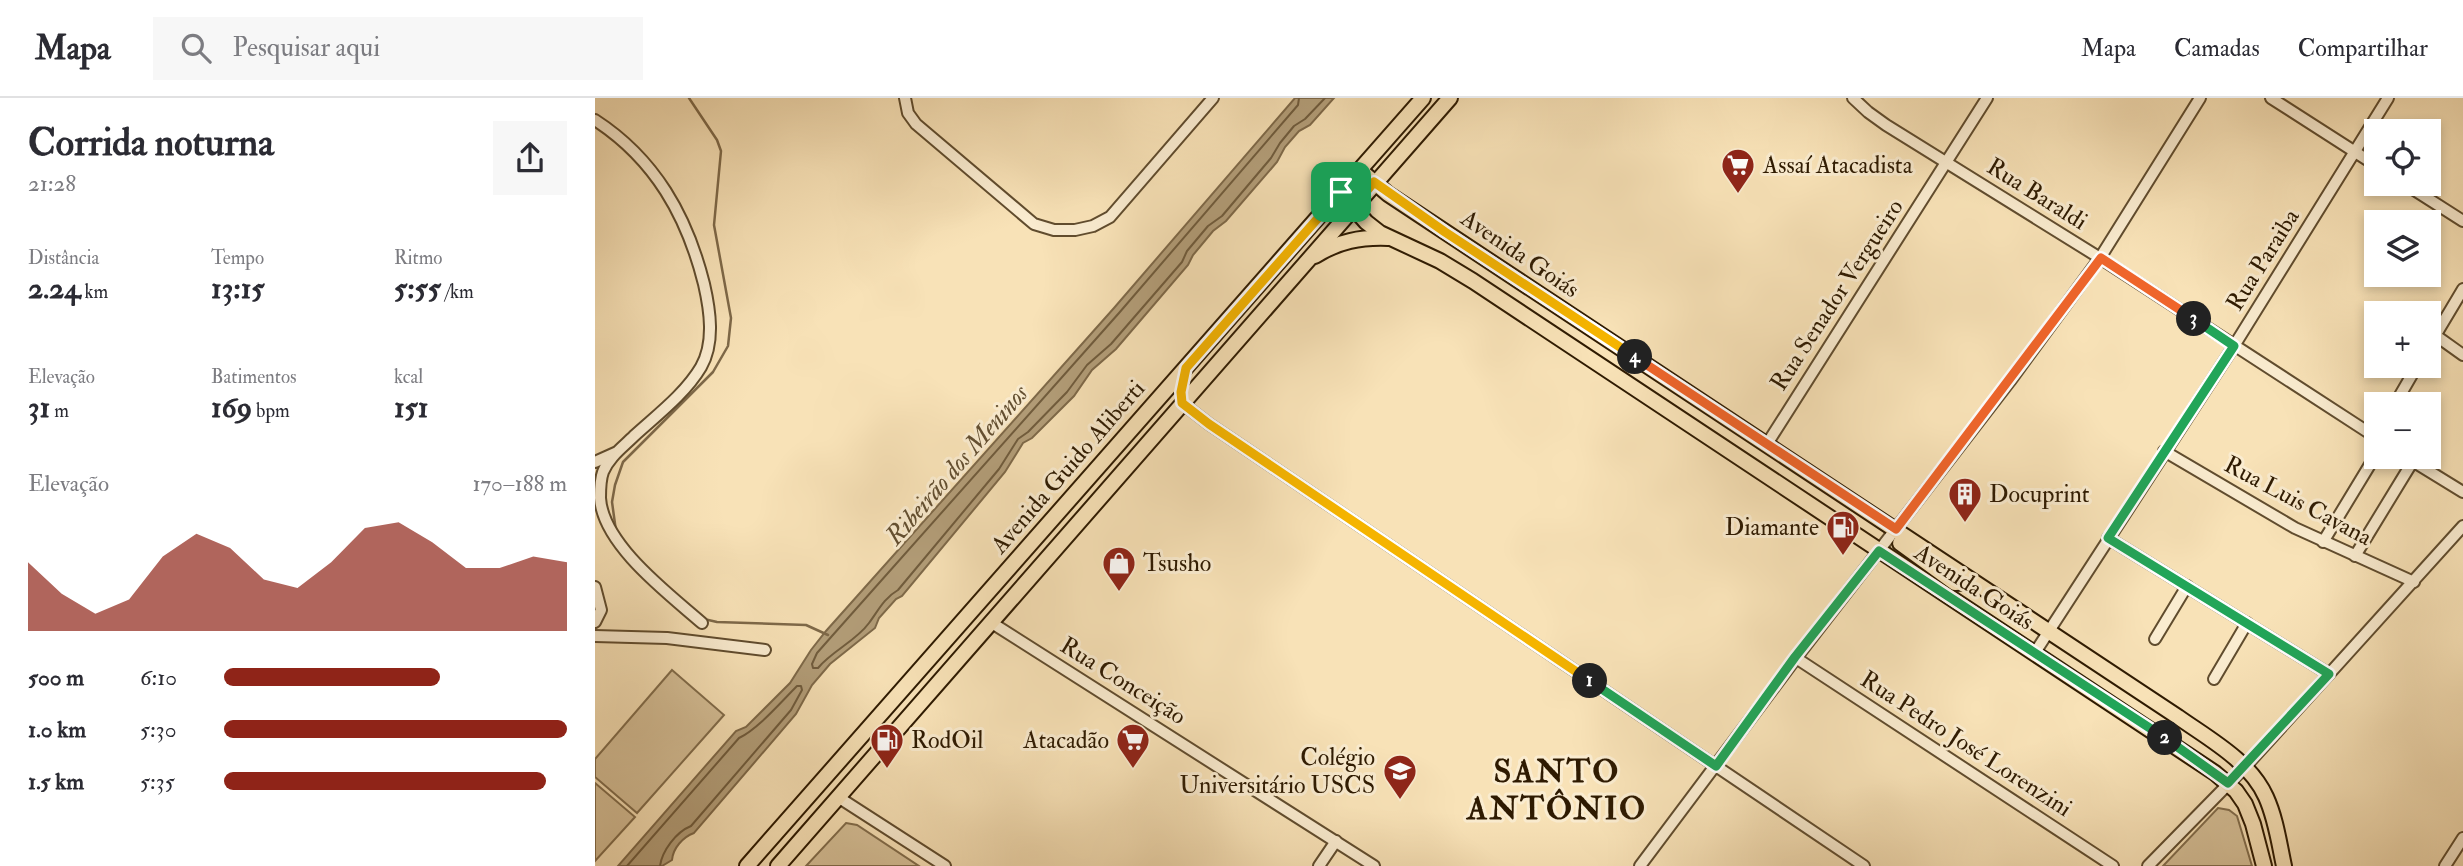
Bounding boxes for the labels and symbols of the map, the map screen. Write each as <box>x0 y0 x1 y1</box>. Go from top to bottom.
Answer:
supermarket icon: Assaí Atacadista <box>1719 146 1757 195</box>
place label: Assaí Atacadista <box>1762 150 1914 181</box>
street label: Rua Baraldi <box>1981 151 2093 237</box>
pin <box>1311 162 1371 222</box>
street label: Rua Senador Vergueiro <box>1763 193 1911 397</box>
street label: Avenida Goiás <box>1454 202 1585 305</box>
street label: Rua Paraiba <box>2220 202 2307 317</box>
pin: 3 <box>2177 302 2211 336</box>
pin: 4 <box>1618 340 1653 374</box>
street label: Avenida Guido Aliberti <box>983 374 1152 561</box>
water label: Ribeirão dos Meninos <box>878 378 1036 552</box>
street label: Rua Luis Cavana <box>2219 449 2378 553</box>
building icon: Docuprint <box>1946 475 1984 524</box>
place label: Docuprint <box>1989 479 2090 510</box>
fuel station icon: Diamante <box>1824 508 1862 557</box>
place label: Diamante <box>1725 512 1819 543</box>
street label: Avenida Goiás <box>1908 536 2040 637</box>
shop icon: Tsusho <box>1100 544 1138 593</box>
place label: Tsusho <box>1143 548 1211 579</box>
street label: Rua Conceição <box>1054 630 1192 732</box>
pin: 1 <box>1573 664 1607 698</box>
street label: Rua Pedro José Lorenzini <box>1854 664 2078 824</box>
pin: 2 <box>2147 720 2183 756</box>
fuel station icon: RodOil <box>868 721 906 770</box>
supermarket icon: Atacadão <box>1114 721 1152 770</box>
place label: RodOil <box>911 725 983 756</box>
place label: Atacadão <box>1022 725 1109 756</box>
place label: Colégio Universitário USCS <box>1179 742 1375 801</box>
school or university icon: Colégio Universitário USCS <box>1381 752 1419 801</box>
district label: SANTO ANTÔNIO <box>1465 752 1647 829</box>

